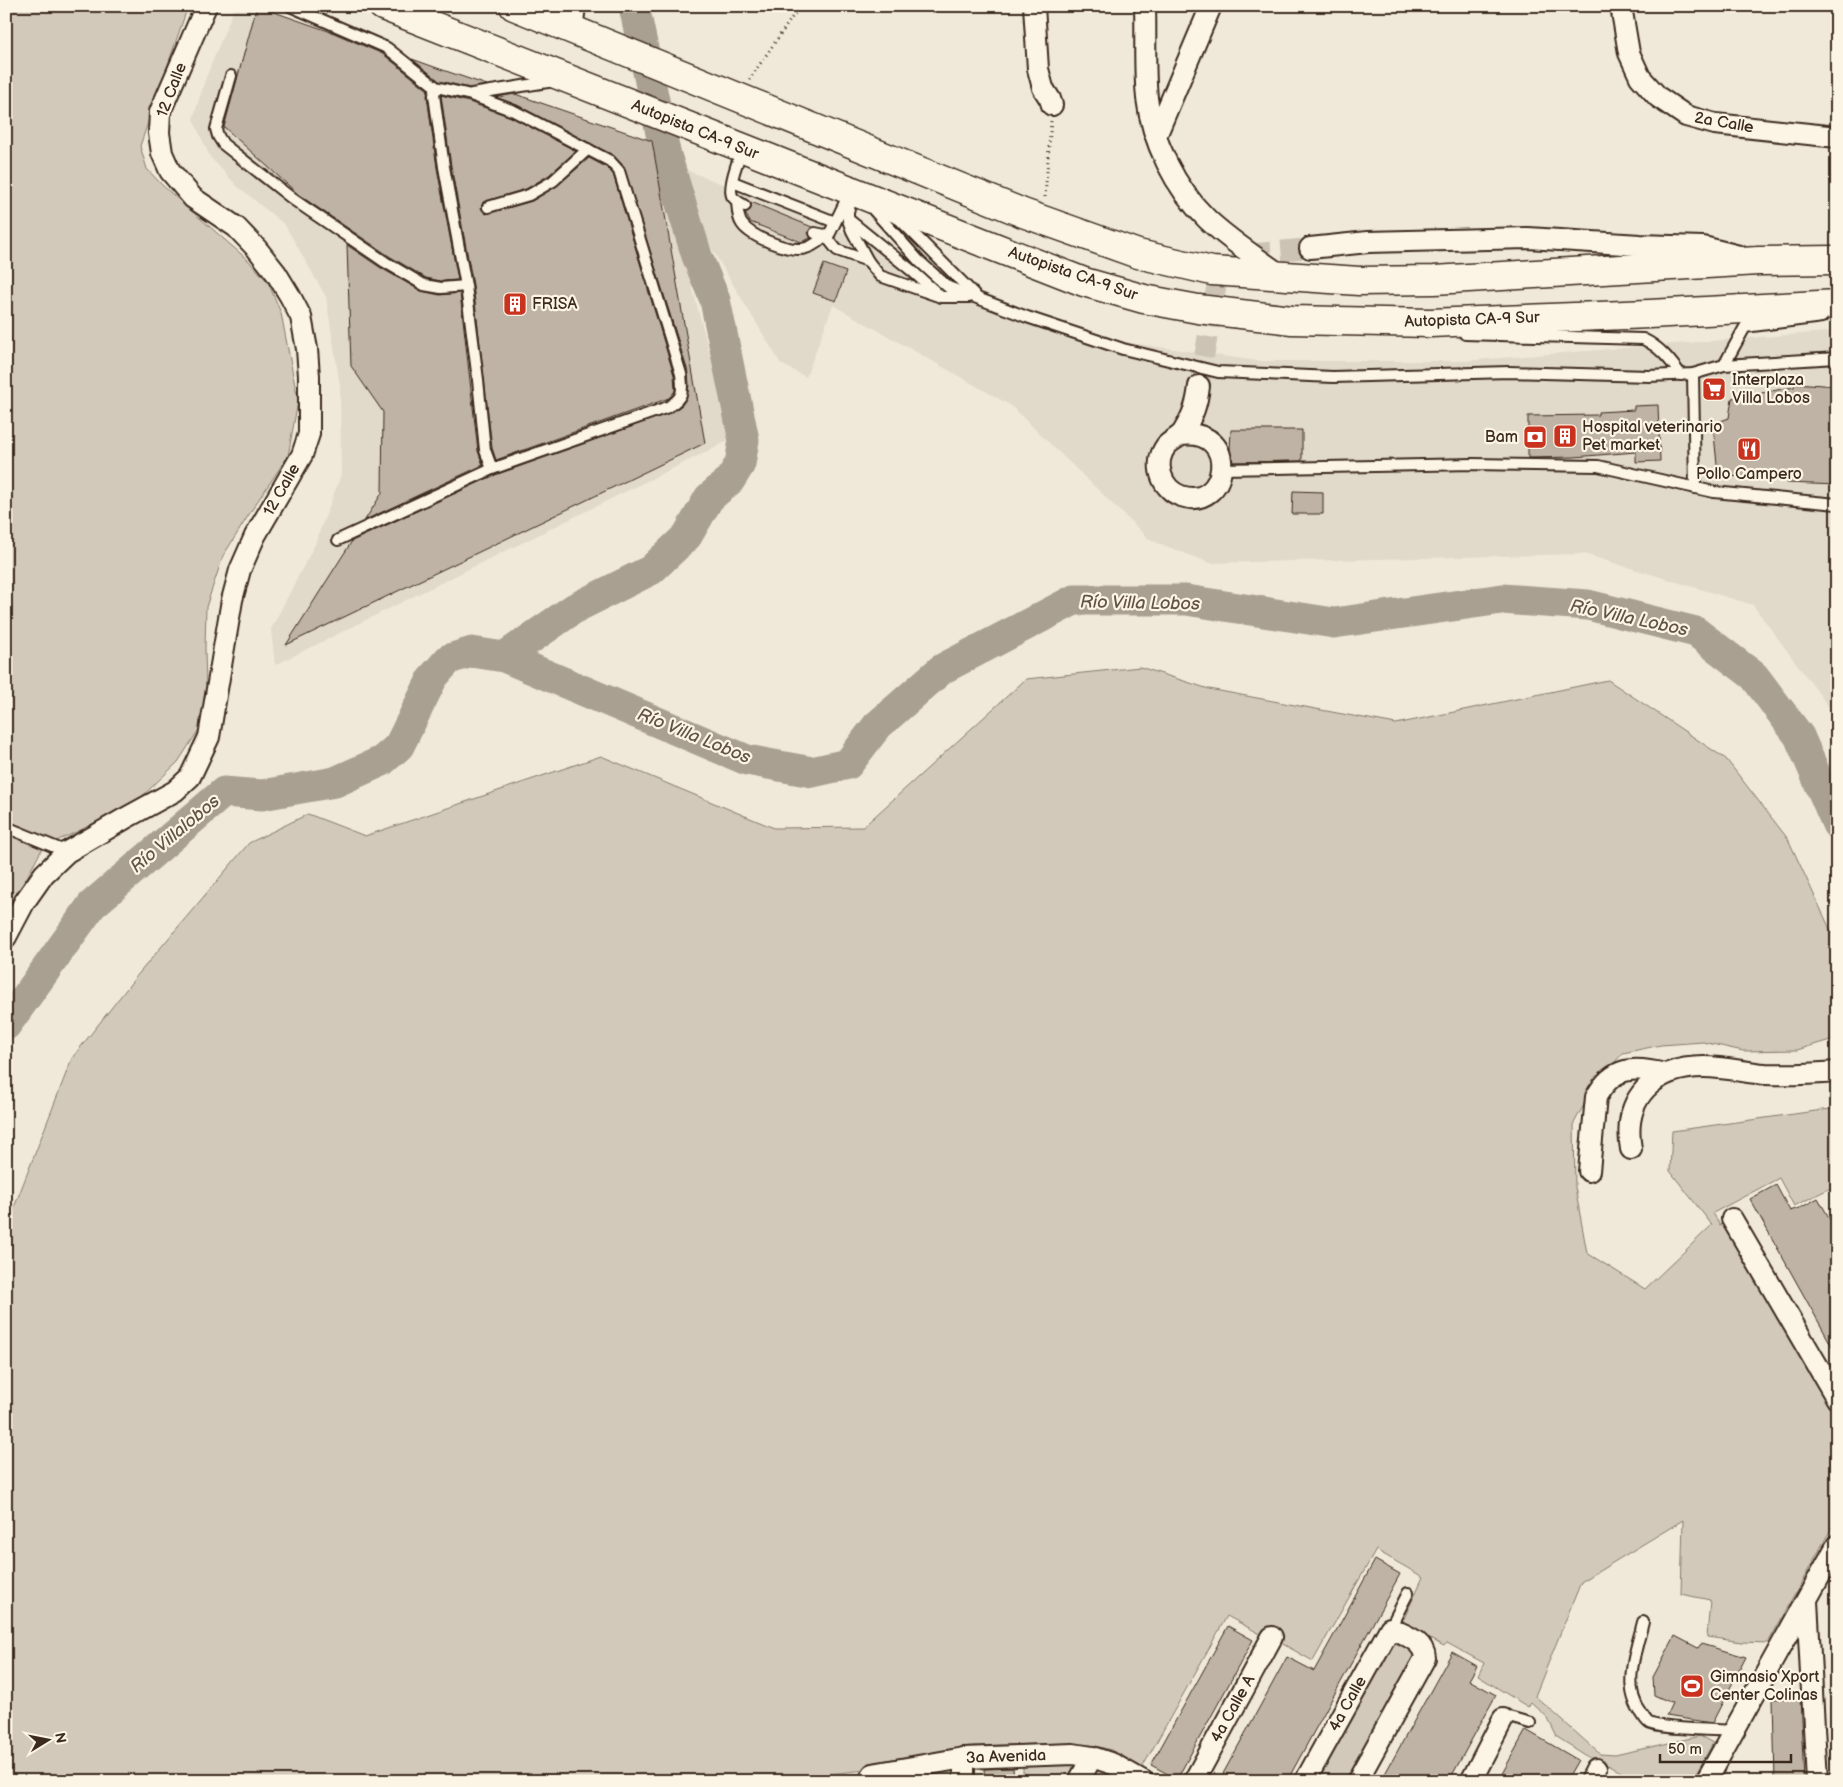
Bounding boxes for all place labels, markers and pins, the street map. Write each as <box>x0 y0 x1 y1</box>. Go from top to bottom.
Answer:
building icon: FRISA <box>502 291 528 317</box>
place label: FRISA <box>532 295 578 314</box>
place label: Interplaza Villa Lobos <box>1732 371 1810 408</box>
supermarket icon: Interplaza Villa Lobos <box>1701 376 1727 402</box>
place label: Hospital veterinario Pet market <box>1582 418 1722 455</box>
building icon: Hospital veterinario Pet market <box>1552 423 1578 449</box>
bank icon: Bam <box>1522 424 1548 450</box>
place label: Bam <box>1485 428 1518 447</box>
restaurant icon: Pollo Campero <box>1736 436 1762 462</box>
place label: Pollo Campero <box>1696 465 1802 484</box>
place label: Gimnasio Xport Center Colinas <box>1710 1668 1820 1705</box>
sports icon: Gimnasio Xport Center Colinas <box>1679 1673 1705 1699</box>

